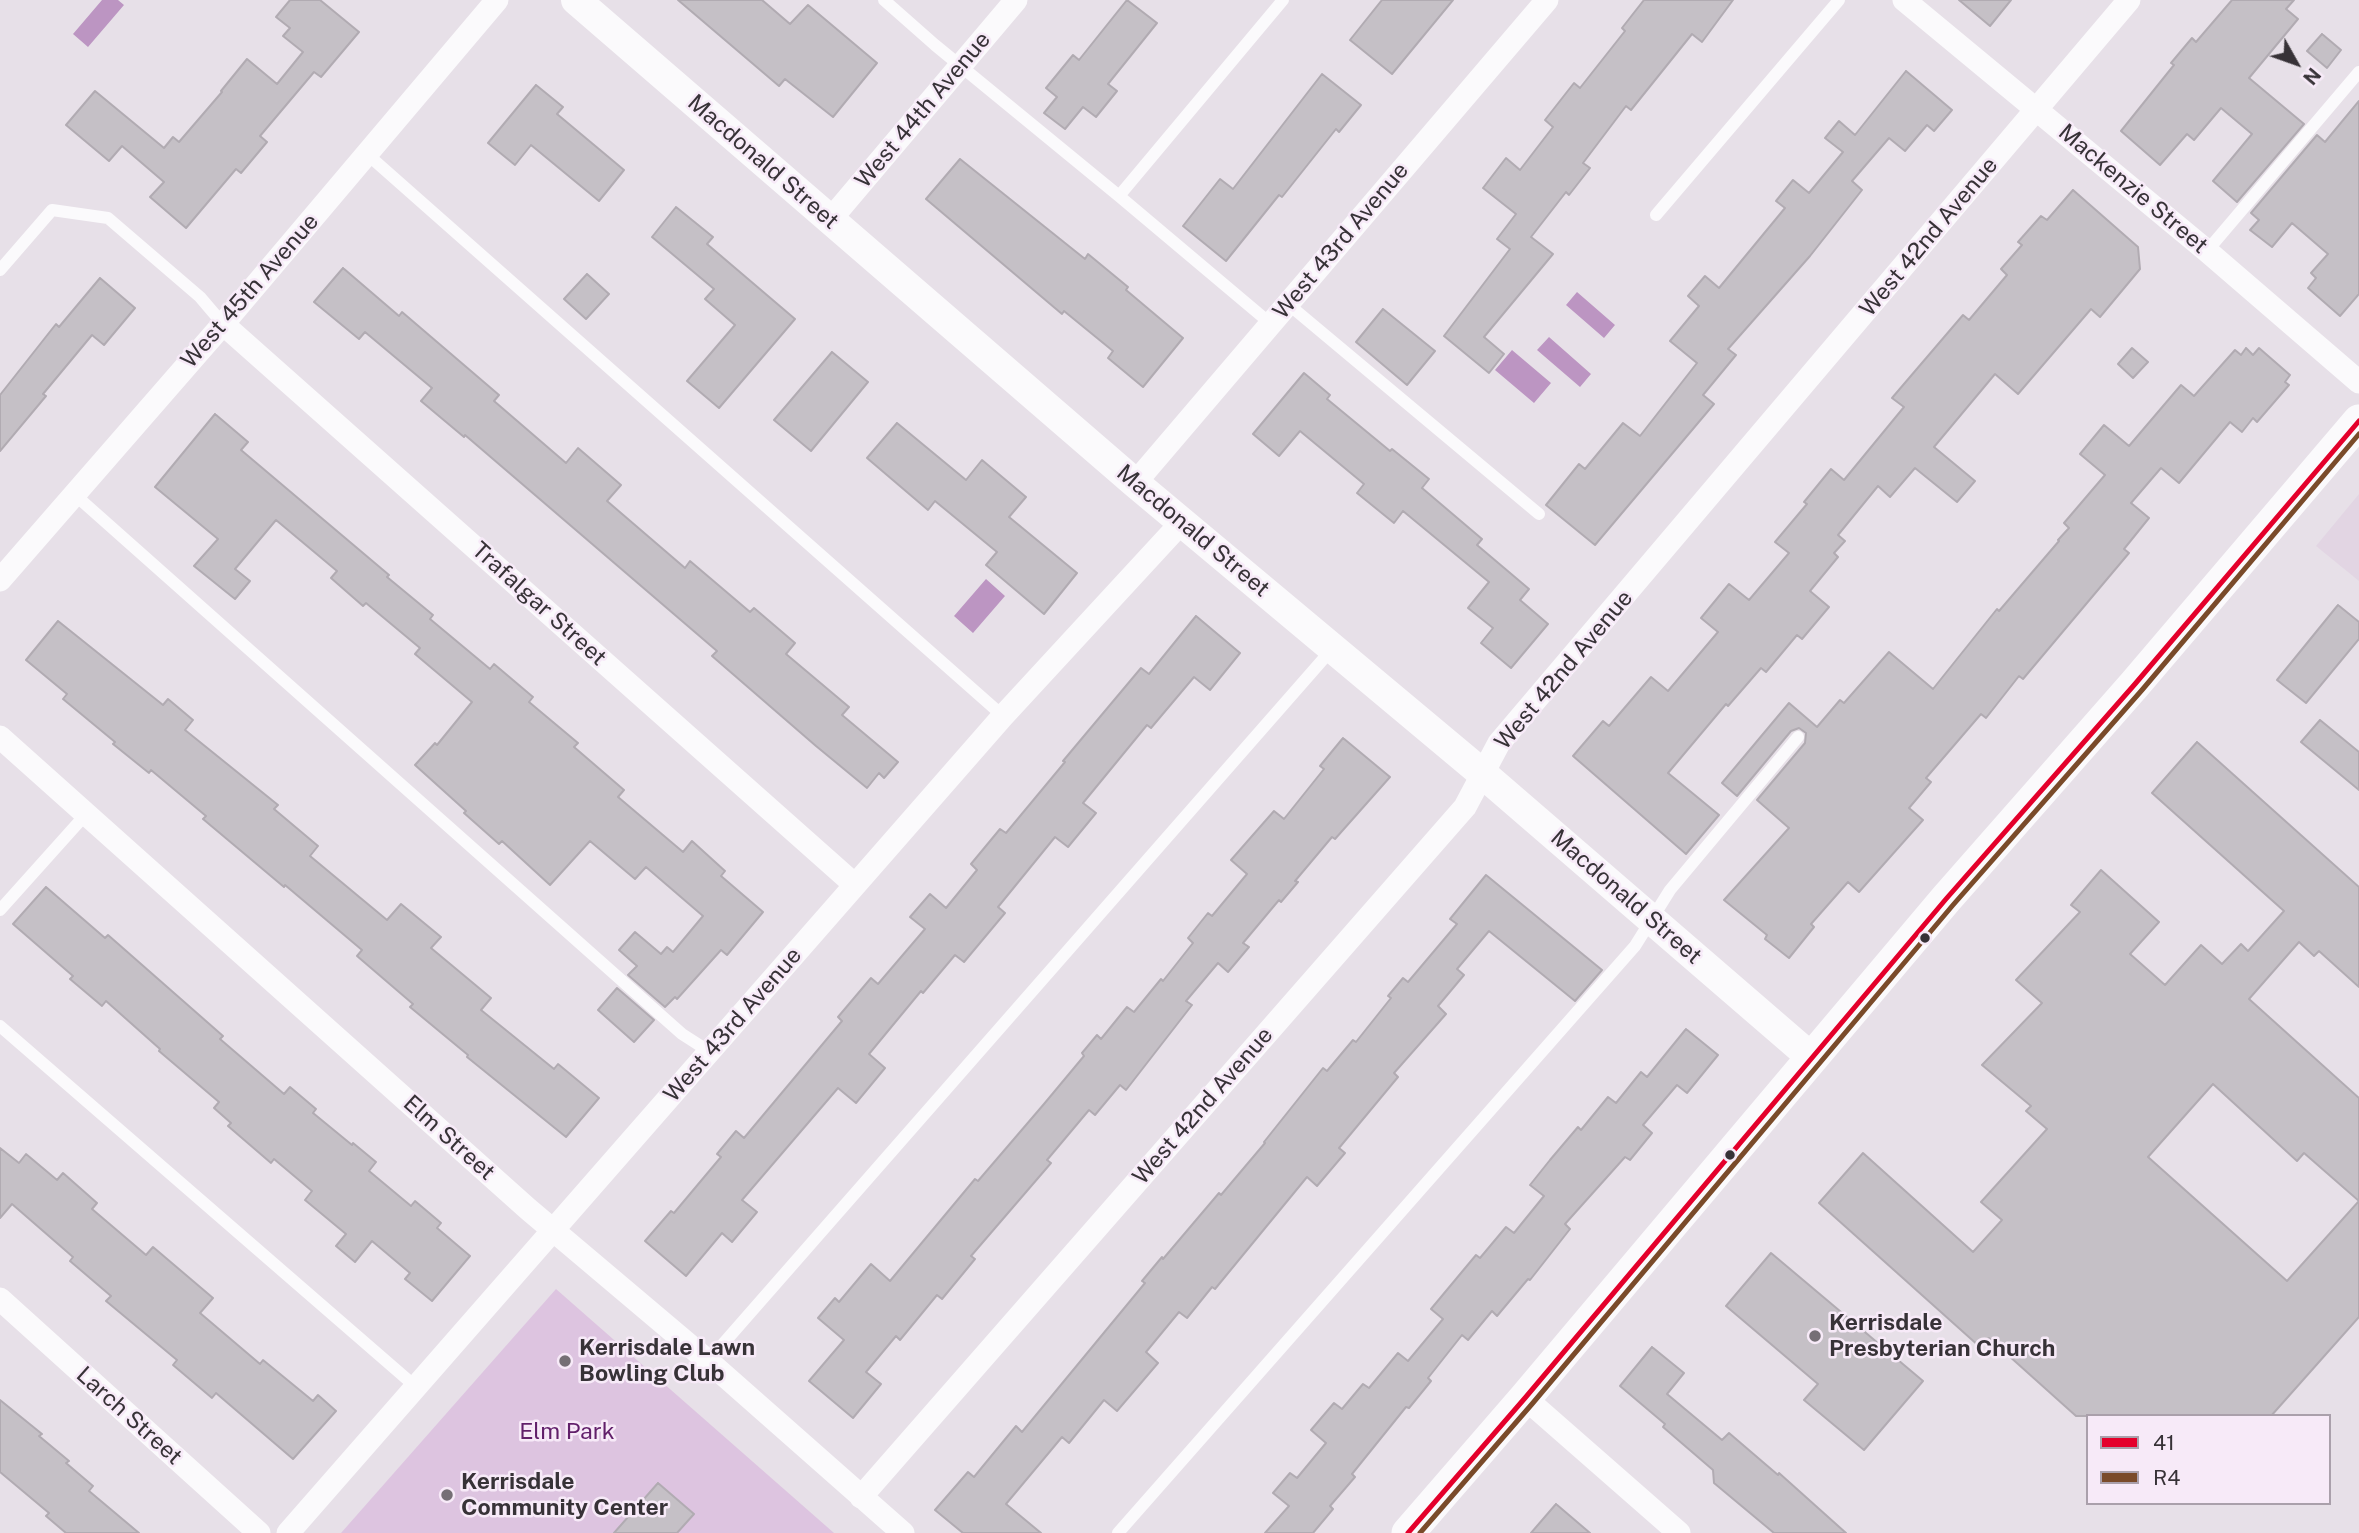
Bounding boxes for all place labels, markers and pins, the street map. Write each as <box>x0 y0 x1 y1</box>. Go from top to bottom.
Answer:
unlabelled marker <box>1918 931 1932 945</box>
unlabelled marker <box>1723 1148 1737 1162</box>
place label: Kerrisdale Presbyterian Church <box>1829 1309 2055 1363</box>
marker: Kerrisdale Presbyterian Church <box>1807 1328 1823 1344</box>
place label: Kerrisdale Lawn Bowling Club <box>579 1334 755 1388</box>
marker: Kerrisdale Lawn Bowling Club <box>557 1353 573 1369</box>
place label: Kerrisdale Community Center <box>461 1468 668 1522</box>
marker: Kerrisdale Community Center <box>439 1487 455 1503</box>

